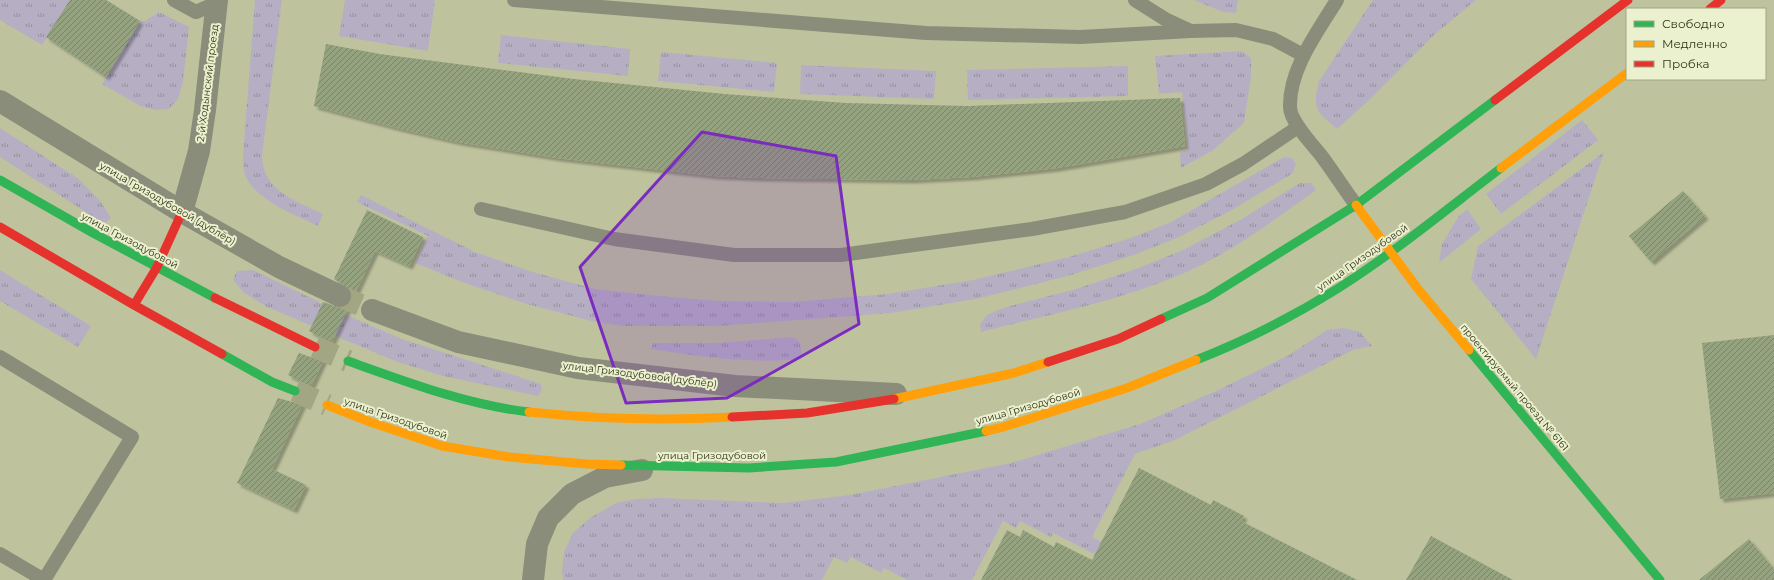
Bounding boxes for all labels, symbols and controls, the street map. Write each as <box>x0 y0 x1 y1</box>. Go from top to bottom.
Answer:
legend <box>1626 8 1766 80</box>
text: Свободно <box>1662 16 1725 31</box>
street label: 2-й Ходынский проезд <box>194 23 221 143</box>
text: Медленно <box>1662 36 1728 51</box>
text: Пробка <box>1662 56 1710 71</box>
street label: улица Гризодубовой (дублёр) <box>98 159 238 247</box>
street label: улица Гризодубовой <box>79 209 181 271</box>
street label: улица Гризодубовой <box>1313 221 1410 294</box>
street label: проектируемый проезд № 6161 <box>1458 321 1572 453</box>
street label: улица Гризодубовой (дублёр) <box>561 358 718 390</box>
street label: улица Гризодубовой <box>973 385 1082 428</box>
street label: улица Гризодубовой <box>342 394 449 442</box>
street label: улица Гризодубовой <box>657 449 766 462</box>

